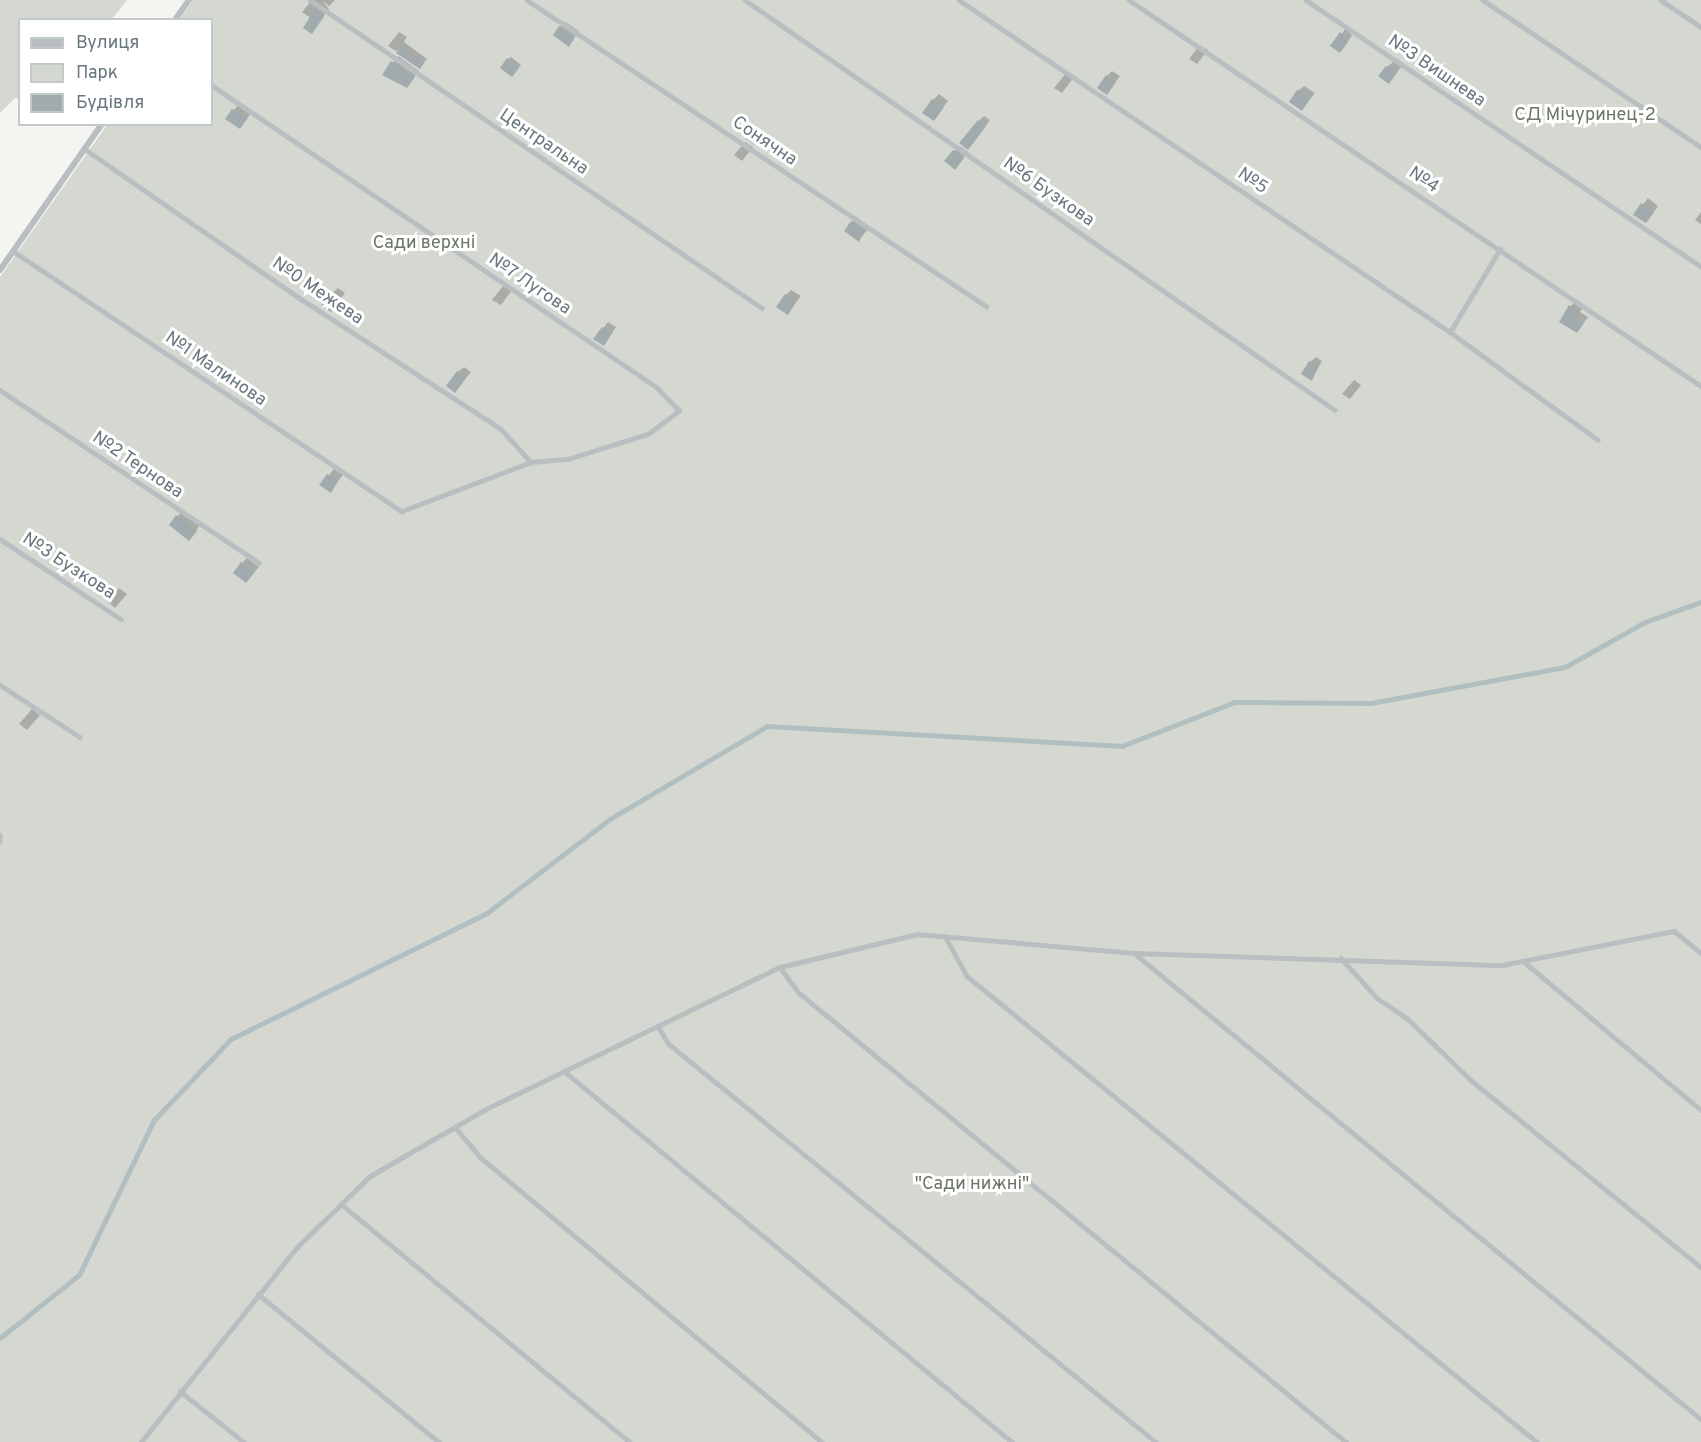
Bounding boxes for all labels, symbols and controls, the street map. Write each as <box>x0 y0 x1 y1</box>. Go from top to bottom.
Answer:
legend <box>18 18 213 126</box>
street label: №3 Вишнева <box>1383 31 1489 113</box>
text: Вулиця <box>76 32 139 55</box>
text: Парк <box>76 62 118 85</box>
text: Будівля <box>76 92 144 115</box>
street label: Центральна <box>494 105 592 181</box>
park label: СД Мічуринец-2 <box>1514 105 1656 127</box>
street label: Сонячна <box>728 113 800 171</box>
street label: №6 Бузкова <box>998 154 1098 232</box>
street label: №4 <box>1404 163 1442 199</box>
street label: №5 <box>1233 164 1271 200</box>
park label: Сади верхні <box>373 233 475 255</box>
street label: №7 Лугова <box>483 249 575 321</box>
street label: №0 Межева <box>267 254 367 330</box>
street label: №1 Малинова <box>160 328 270 412</box>
street label: №2 Тернова <box>87 428 187 504</box>
street label: №3 Бузкова <box>17 529 119 605</box>
park label: "Сади нижні" <box>915 1174 1029 1196</box>

